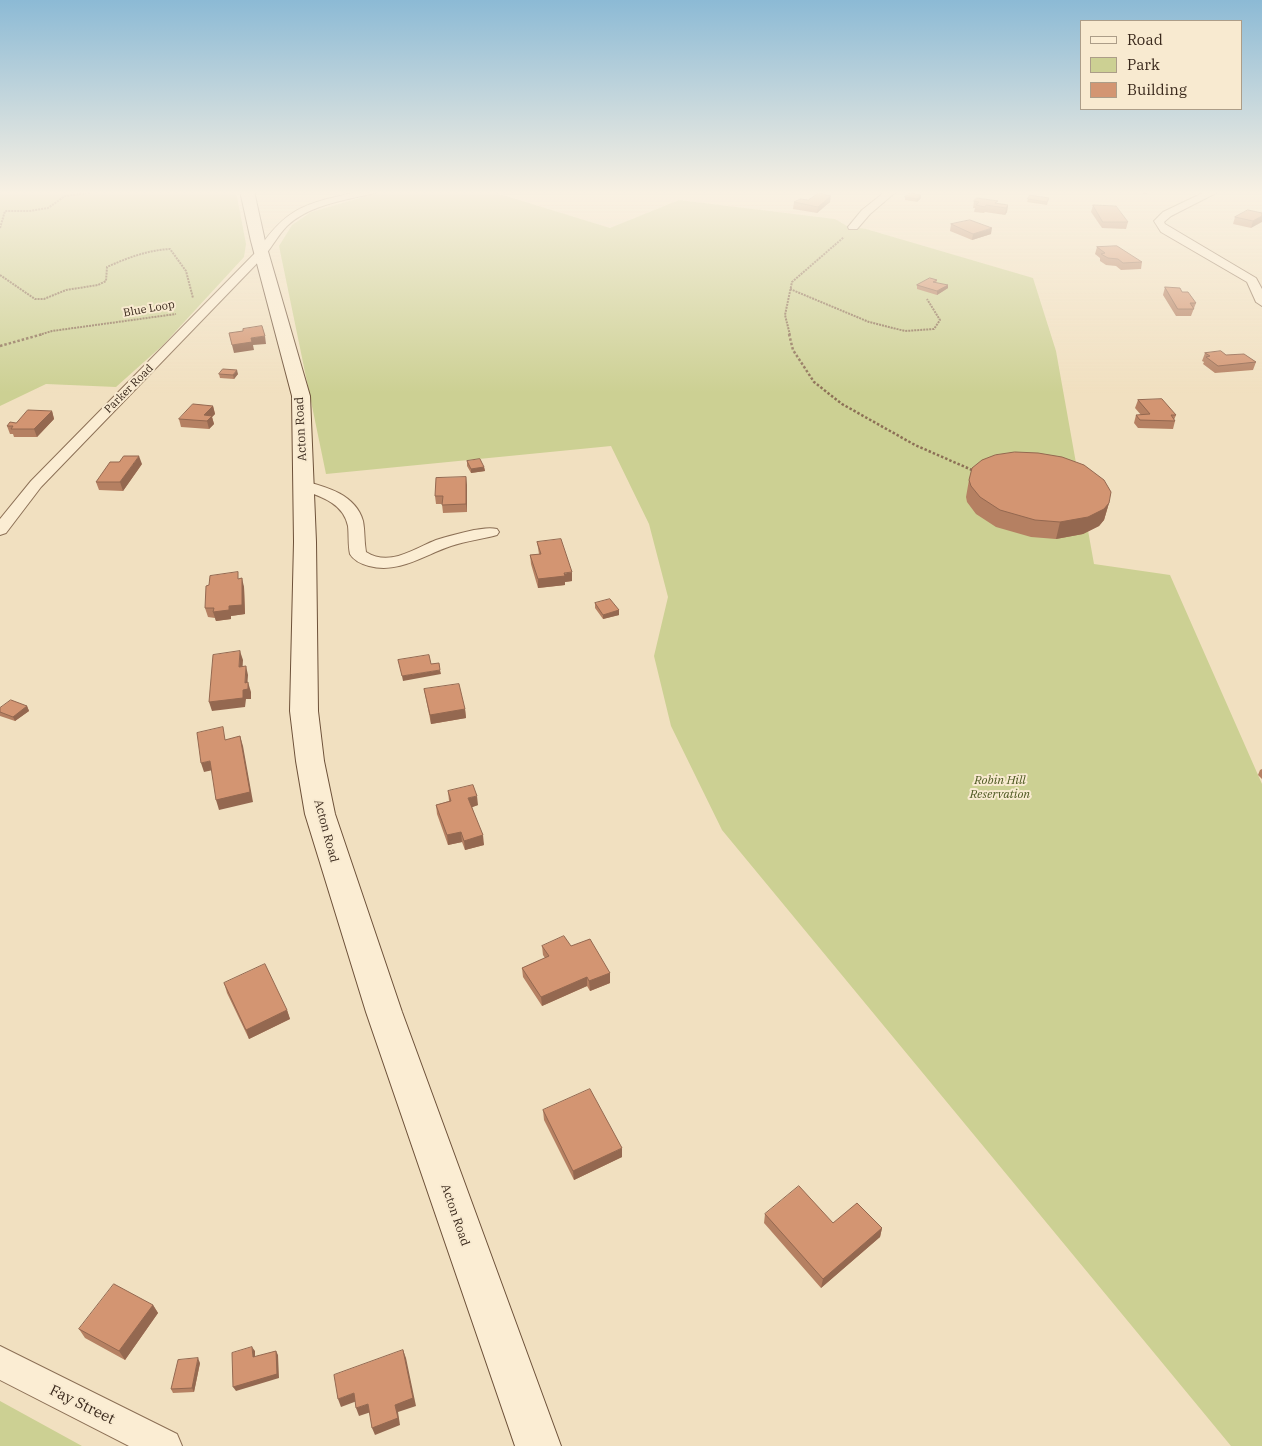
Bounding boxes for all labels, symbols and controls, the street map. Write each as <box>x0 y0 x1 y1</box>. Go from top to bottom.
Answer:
legend <box>1080 20 1242 110</box>
text: Road <box>1127 30 1163 49</box>
text: Park <box>1127 55 1160 74</box>
text: Building <box>1127 80 1187 99</box>
street label: Blue Loop <box>122 298 176 320</box>
street label: Parker Road <box>102 362 156 416</box>
street label: Acton Road <box>292 396 310 462</box>
park label: Robin Hill Reservation <box>970 774 1030 802</box>
street label: Acton Road <box>311 798 341 864</box>
street label: Acton Road <box>438 1182 472 1248</box>
street label: Fay Street <box>46 1381 118 1429</box>

